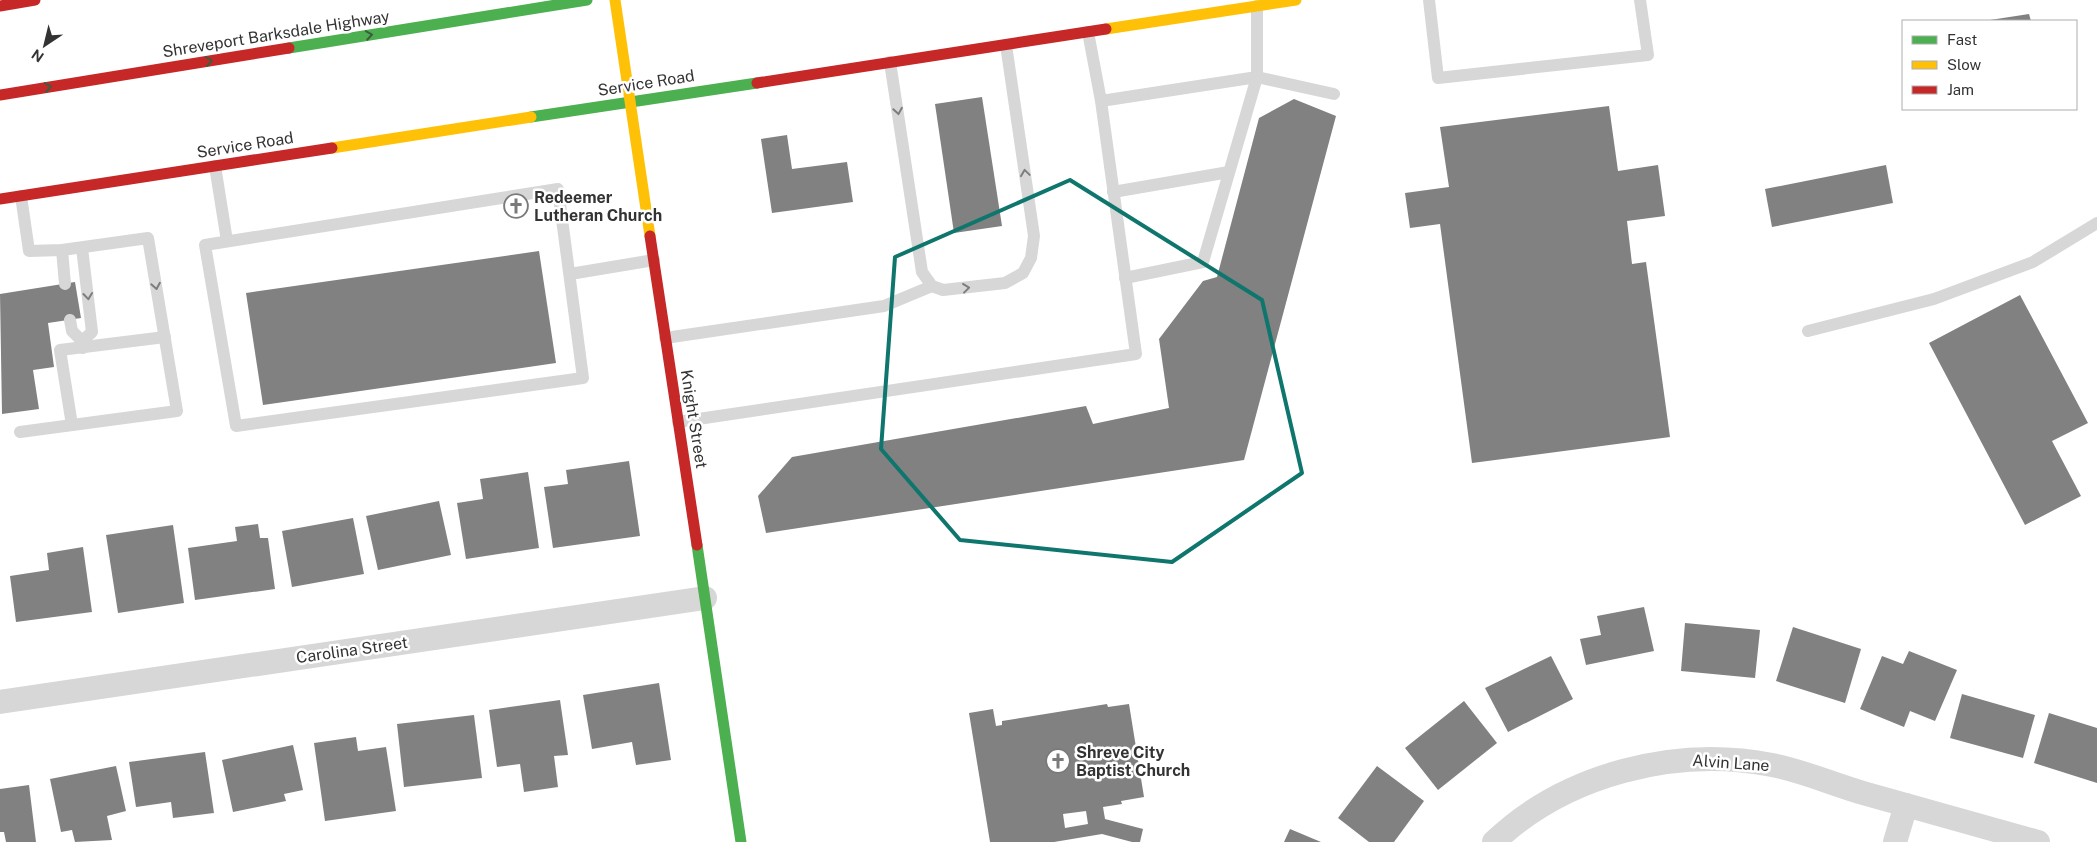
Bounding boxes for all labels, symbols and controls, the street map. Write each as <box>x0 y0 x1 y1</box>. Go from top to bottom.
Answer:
street label: Shreveport Barksdale Highway <box>161 7 391 61</box>
north arrow <box>20 20 70 70</box>
legend <box>1902 20 2077 110</box>
one-way arrow <box>365 31 373 41</box>
text: Fast <box>1947 31 1977 48</box>
text: N <box>28 46 47 65</box>
text: Slow <box>1947 56 1982 73</box>
one-way arrow <box>204 57 213 67</box>
street label: Service Road <box>596 66 696 100</box>
text: Jam <box>1947 81 1974 98</box>
one-way arrow <box>45 82 53 93</box>
one-way arrow <box>892 106 902 115</box>
street label: Service Road <box>195 128 295 162</box>
one-way arrow <box>1020 169 1031 177</box>
place label: Redeemer Lutheran Church <box>534 188 662 225</box>
church icon: Redeemer Lutheran Church <box>503 193 529 219</box>
one-way arrow <box>151 282 161 291</box>
one-way arrow <box>962 283 970 294</box>
one-way arrow <box>82 292 93 300</box>
street label: Knight Street <box>677 368 711 470</box>
street label: Carolina Street <box>295 633 409 667</box>
place label: Shreve City Baptist Church <box>1076 743 1190 780</box>
church icon: Shreve City Baptist Church <box>1045 748 1071 774</box>
street label: Alvin Lane <box>1692 751 1770 775</box>

